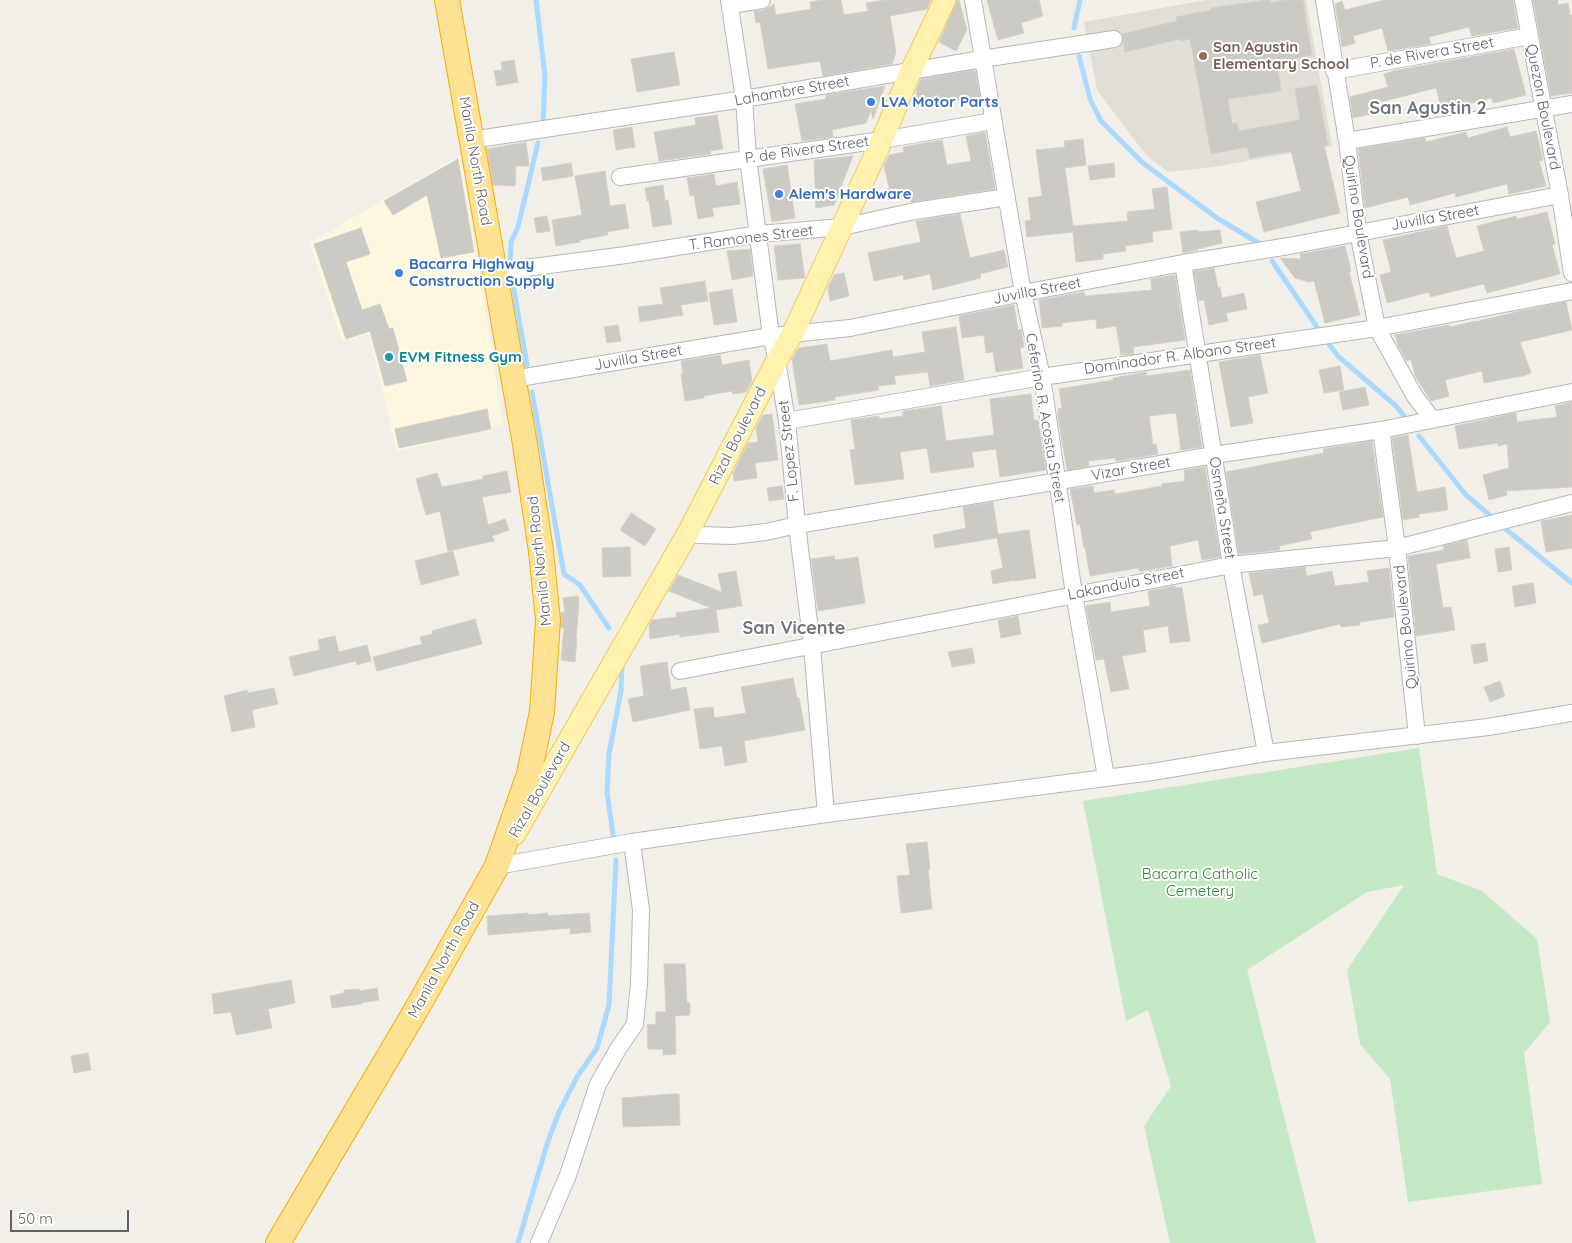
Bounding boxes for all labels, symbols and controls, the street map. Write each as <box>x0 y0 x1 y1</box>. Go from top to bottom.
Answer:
street label: P. de Rivera Street <box>1369 33 1495 73</box>
place label: San Agustin Elementary School <box>1213 38 1349 73</box>
street label: Quezon Boulevard <box>1522 42 1564 172</box>
marker: San Agustin Elementary School <box>1197 50 1209 62</box>
street label: Lahambre Street <box>733 72 851 110</box>
place label: LVA Motor Parts <box>881 93 998 111</box>
street label: Manila North Road <box>455 95 495 227</box>
marker: LVA Motor Parts <box>865 96 877 108</box>
district label: San Agustin 2 <box>1369 98 1487 120</box>
street label: P. de Rivera Street <box>744 132 870 168</box>
street label: Quirino Boulevard <box>1339 154 1377 280</box>
place label: Alem's Hardware <box>789 185 912 203</box>
marker: Alem's Hardware <box>773 188 785 200</box>
street label: Juvilla Street <box>1389 201 1481 235</box>
street label: T. Ramones Street <box>688 221 814 255</box>
place label: Bacarra Highway Construction Supply <box>409 255 555 290</box>
marker: Bacarra Highway Construction Supply <box>393 267 405 279</box>
street label: Juvilla Street <box>991 274 1083 308</box>
street label: Ceferino R. Acosta Street <box>1021 332 1069 504</box>
street label: Dominador R. Albano Street <box>1083 334 1277 378</box>
street label: Juvilla Street <box>592 341 684 375</box>
place label: EVM Fitness Gym <box>399 348 522 366</box>
marker: EVM Fitness Gym <box>383 351 395 363</box>
street label: Rizal Boulevard <box>706 384 770 488</box>
street label: F. Lopez Street <box>775 399 803 503</box>
street label: Vizar Street <box>1090 453 1172 485</box>
street label: Osmeña Street <box>1205 455 1239 561</box>
street label: Manila North Road <box>524 495 556 627</box>
street label: Lakandula Street <box>1066 564 1186 604</box>
street label: Quirino Boulevard <box>1391 564 1421 690</box>
district label: San Vicente <box>743 618 845 640</box>
street label: Rizal Boulevard <box>505 739 575 841</box>
park label: Bacarra Catholic Cemetery <box>1142 865 1258 900</box>
street label: Manila North Road <box>404 898 484 1022</box>
scale bar <box>12 1200 131 1232</box>
text: 50 m <box>18 1209 53 1228</box>

